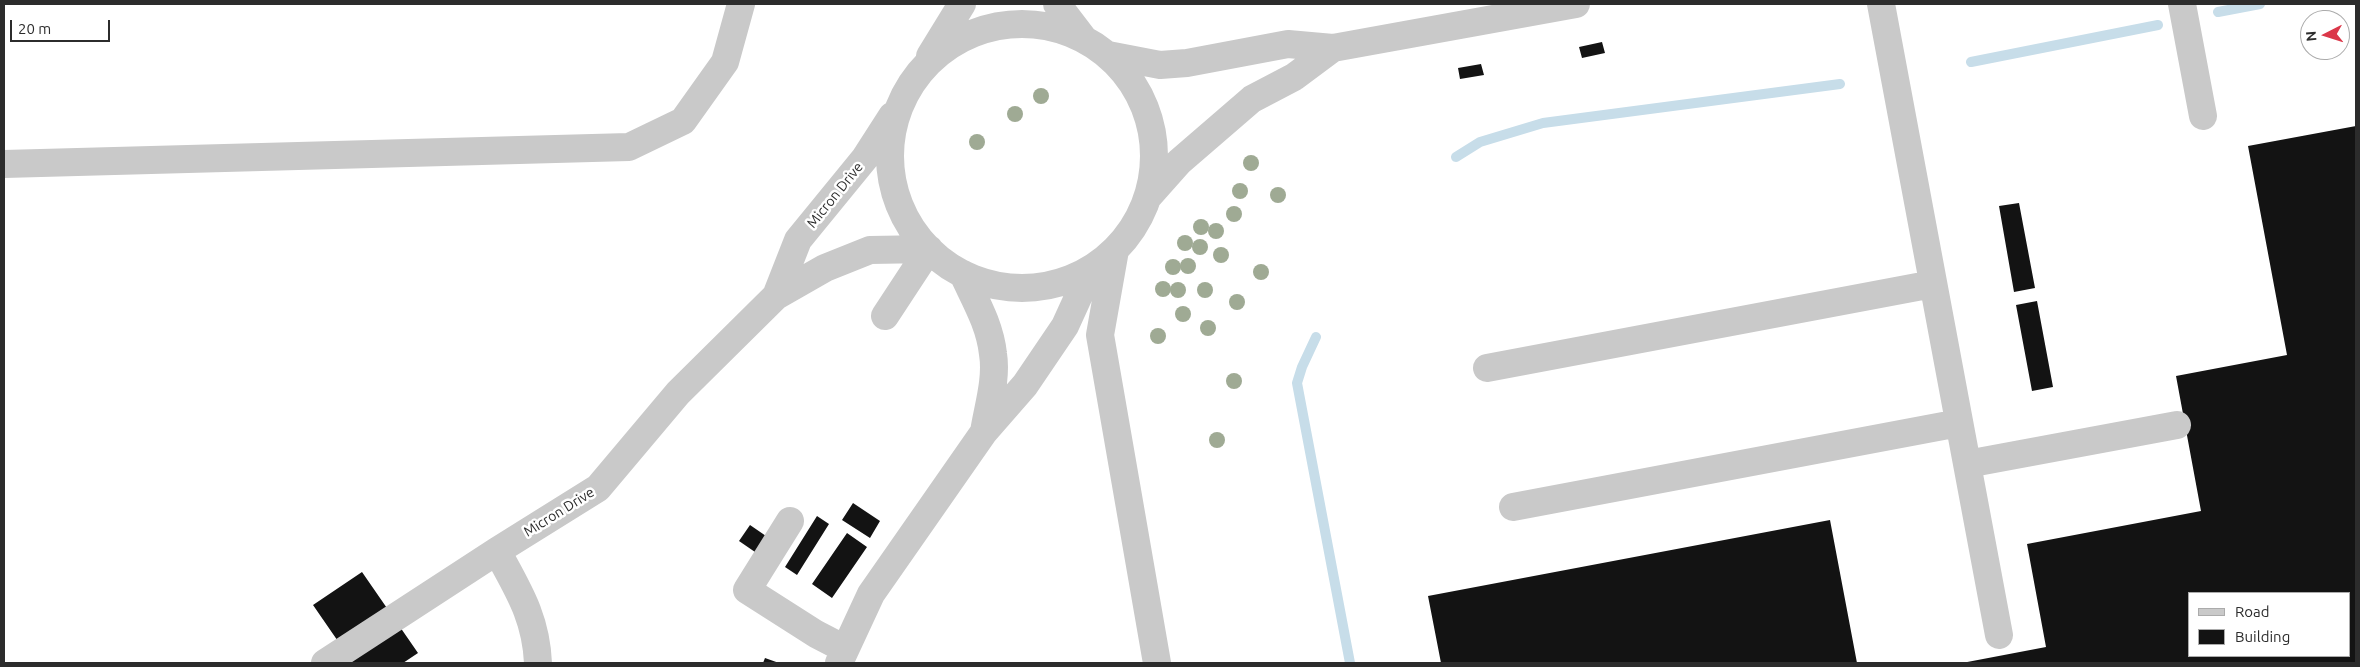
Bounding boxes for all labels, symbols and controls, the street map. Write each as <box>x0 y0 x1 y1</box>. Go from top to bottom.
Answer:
scale bar <box>12 10 112 42</box>
north arrow <box>2300 10 2350 60</box>
text: 20 m <box>18 20 51 37</box>
text: N <box>2303 30 2319 42</box>
street label: Micron Drive <box>803 159 867 231</box>
street label: Micron Drive <box>521 484 597 540</box>
legend <box>2188 592 2350 657</box>
text: Road <box>2235 603 2270 620</box>
text: Building <box>2235 628 2290 645</box>

